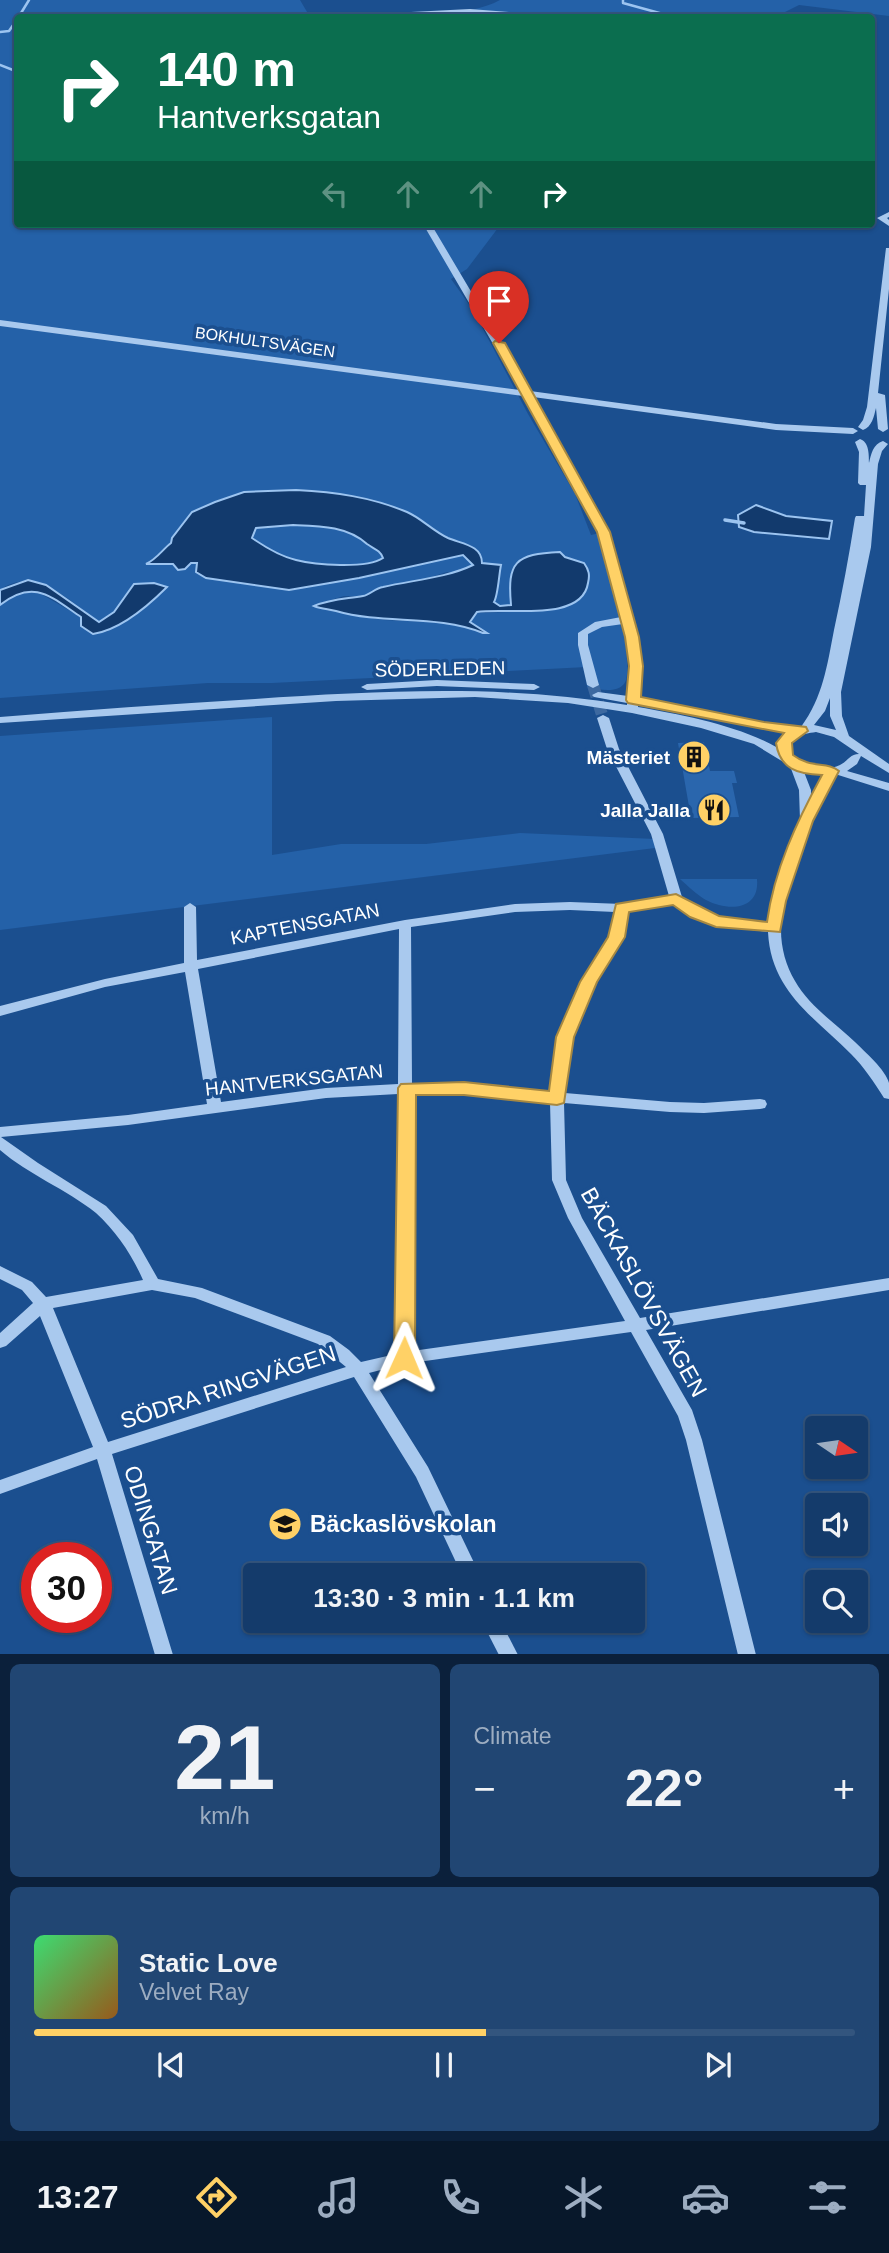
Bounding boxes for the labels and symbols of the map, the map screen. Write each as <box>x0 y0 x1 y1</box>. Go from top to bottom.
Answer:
pin <box>469 271 529 343</box>
street label: BOKHULTSVÄGEN <box>194 324 336 360</box>
street label: SÖDERLEDEN <box>374 657 506 681</box>
building icon: Mästeriet <box>675 738 713 776</box>
place label: Mästeriet <box>587 747 671 768</box>
restaurant icon: Jalla Jalla <box>695 791 733 829</box>
place label: Jalla Jalla <box>600 800 690 821</box>
street label: KAPTENSGATAN <box>229 899 381 949</box>
street label: HANTVERKSGATAN <box>204 1060 384 1100</box>
street label: BÄCKASLÖVSVÄGEN <box>576 1183 712 1401</box>
position arrow <box>367 1321 441 1395</box>
street label: SÖDRA RINGVÄGEN <box>117 1340 339 1434</box>
north arrow <box>805 1416 868 1479</box>
street label: ODINGATAN <box>119 1462 183 1598</box>
school or university icon: Bäckaslövskolan <box>266 1505 304 1543</box>
place label: Bäckaslövskolan <box>310 1511 497 1537</box>
speed limit sign: 30 <box>21 1542 112 1633</box>

